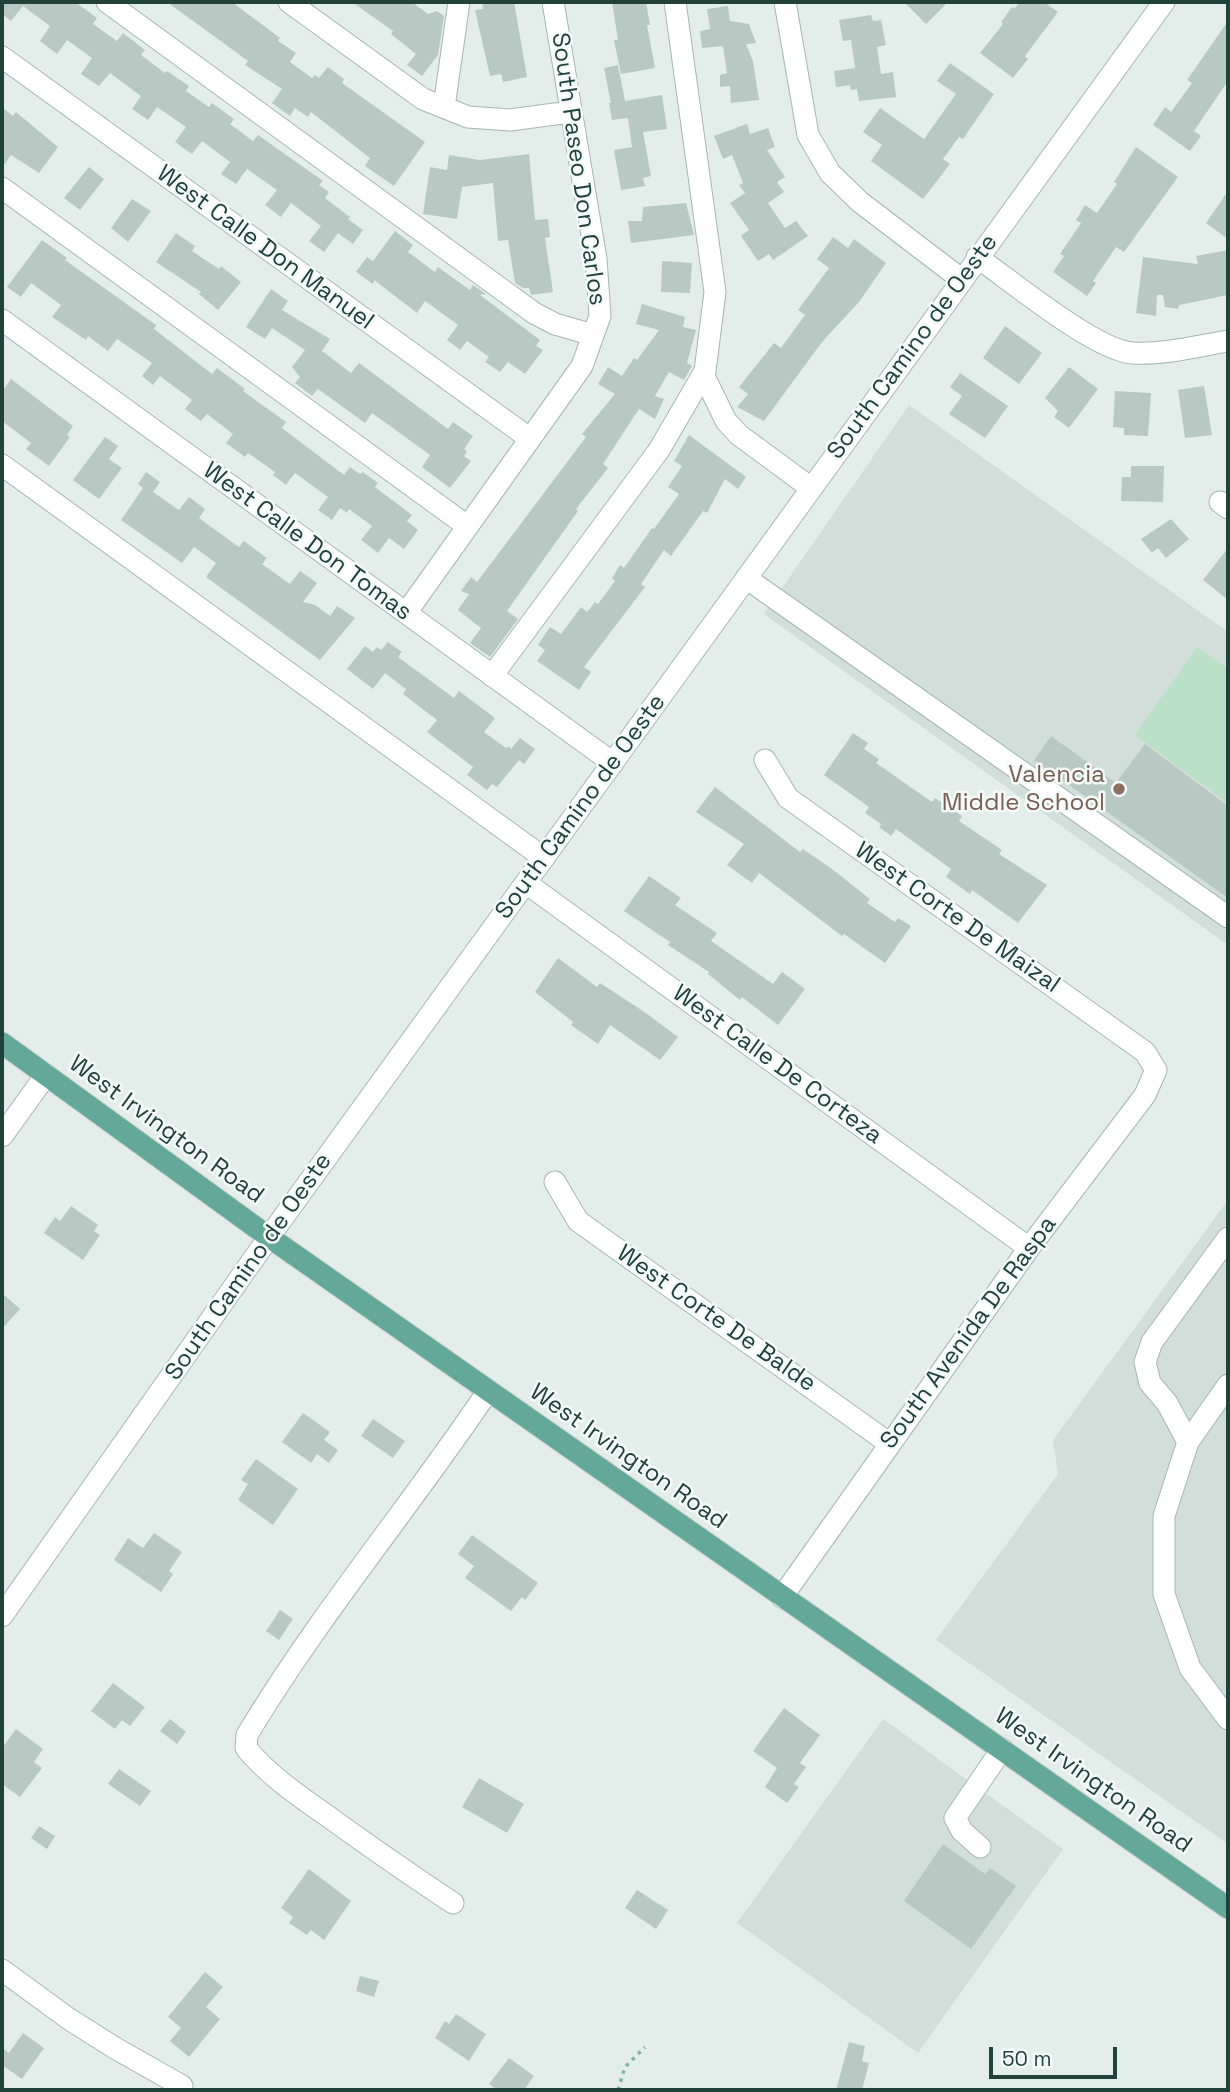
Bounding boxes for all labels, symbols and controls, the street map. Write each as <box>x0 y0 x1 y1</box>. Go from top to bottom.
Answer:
street label: South Paseo Don Carlos <box>545 31 611 307</box>
street label: West Calle Don Manuel <box>151 160 379 336</box>
street label: South Camino de Oeste <box>822 229 1004 465</box>
street label: West Calle Don Tomas <box>197 457 417 627</box>
street label: South Camino de Oeste <box>490 689 672 925</box>
place label: Valencia Middle School <box>942 761 1105 817</box>
marker: Valencia Middle School <box>1111 781 1127 797</box>
street label: West Corte De Maizal <box>849 836 1065 1000</box>
street label: West Calle De Corteza <box>667 979 887 1151</box>
street label: West Irvington Road <box>63 1050 269 1210</box>
street label: South Camino de Oeste <box>160 1148 338 1386</box>
street label: South Avenida De Raspa <box>875 1211 1063 1455</box>
street label: West Corte De Balde <box>611 1239 821 1399</box>
street label: West Irvington Road <box>524 1378 732 1536</box>
street label: West Irvington Road <box>989 1702 1197 1860</box>
scale bar <box>992 2032 1120 2076</box>
text: 50 m <box>1002 2045 1052 2072</box>

